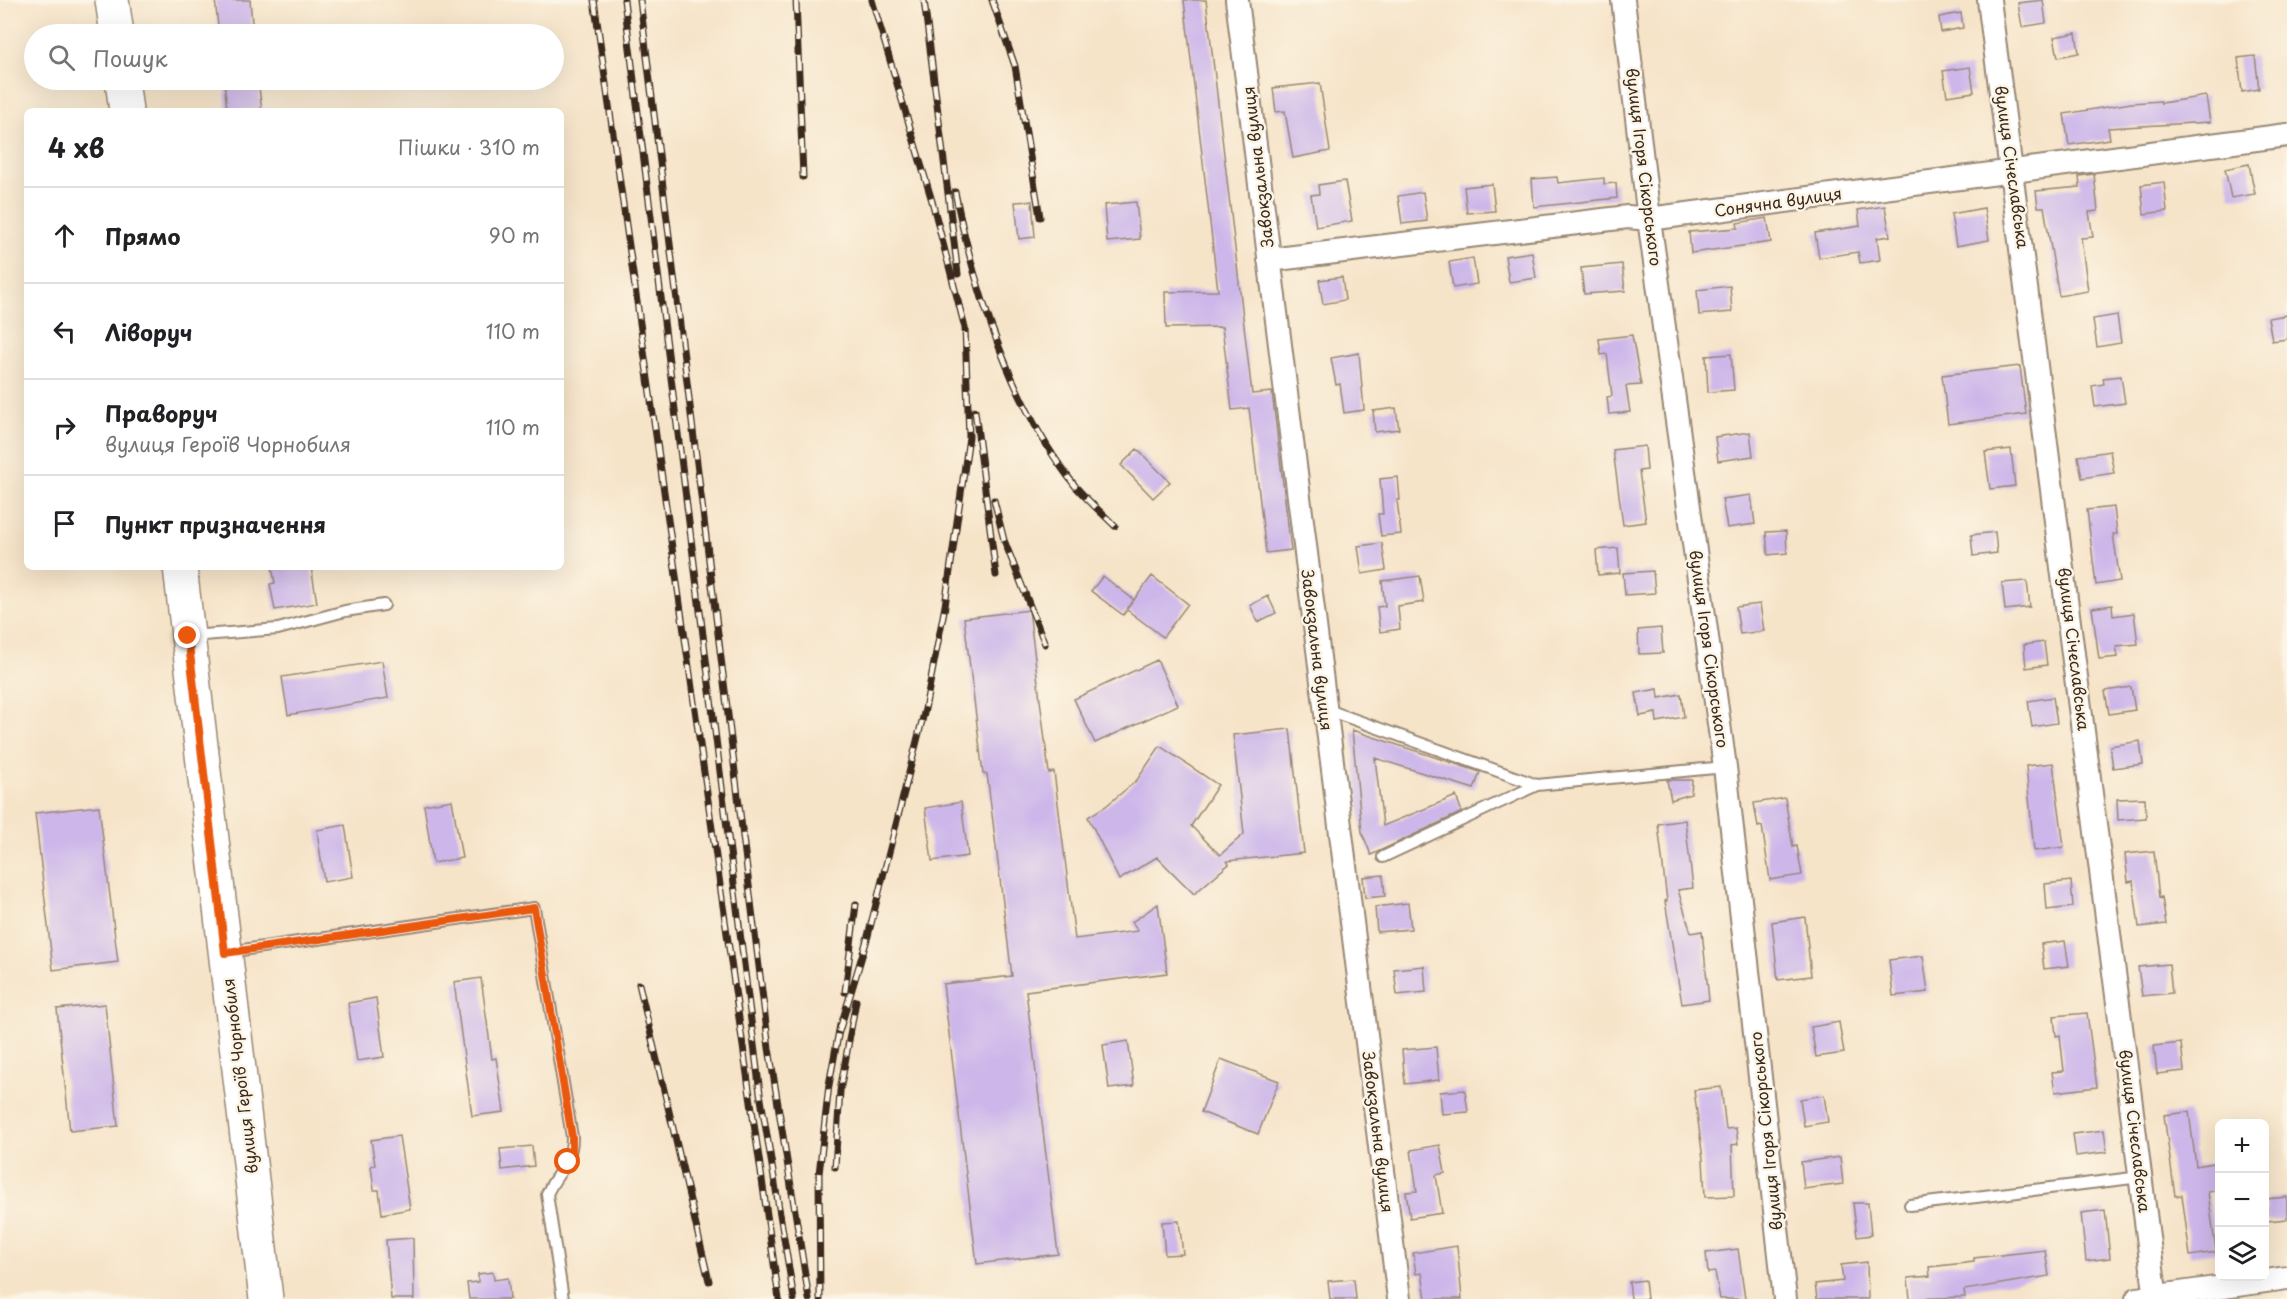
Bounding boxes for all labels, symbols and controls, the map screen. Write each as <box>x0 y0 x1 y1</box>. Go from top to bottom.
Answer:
search box <box>24 24 564 90</box>
icon: search <box>45 41 78 74</box>
text: Пошук <box>93 41 168 74</box>
street label: вулиця Ігоря Сікорського <box>1621 66 1669 267</box>
street label: вулиця Січеславська <box>1990 84 2036 250</box>
street label: Завокзальна вулиця <box>1235 85 1279 249</box>
text: 4 хв <box>48 128 104 167</box>
text: Пішки · 310 m <box>398 132 540 162</box>
street label: Сонячна вулиця <box>1713 180 1843 222</box>
icon: ahead <box>48 219 81 252</box>
text: Прямо <box>105 219 180 252</box>
text: 90 m <box>489 220 540 250</box>
icon: left <box>48 315 81 348</box>
text: Ліворуч <box>105 315 192 348</box>
text: 110 m <box>486 316 540 346</box>
text: Праворуч <box>105 396 218 429</box>
icon: right <box>48 411 81 444</box>
text: 110 m <box>486 412 540 442</box>
text: вулиця Героїв Чорнобиля <box>105 429 351 459</box>
icon: arrive <box>48 507 81 540</box>
text: Пункт призначення <box>105 507 326 540</box>
street label: вулиця Ігоря Сікорського <box>1684 548 1736 749</box>
street label: вулиця Січеславська <box>2053 566 2097 732</box>
street label: Завокзальна вулиця <box>1296 568 1340 732</box>
route end <box>174 622 200 648</box>
street label: вулиця Героїв Чорнобиля <box>215 977 263 1175</box>
street label: вулиця Ігоря Сікорського <box>1743 1031 1787 1232</box>
street label: вулиця Січеславська <box>2114 1048 2158 1214</box>
street label: Завокзальна вулиця <box>1357 1050 1401 1214</box>
map controls <box>2215 1119 2269 1281</box>
button: + <box>2215 1119 2269 1173</box>
route start <box>554 1148 580 1174</box>
button: − <box>2215 1173 2269 1227</box>
button: layers <box>2215 1227 2269 1281</box>

